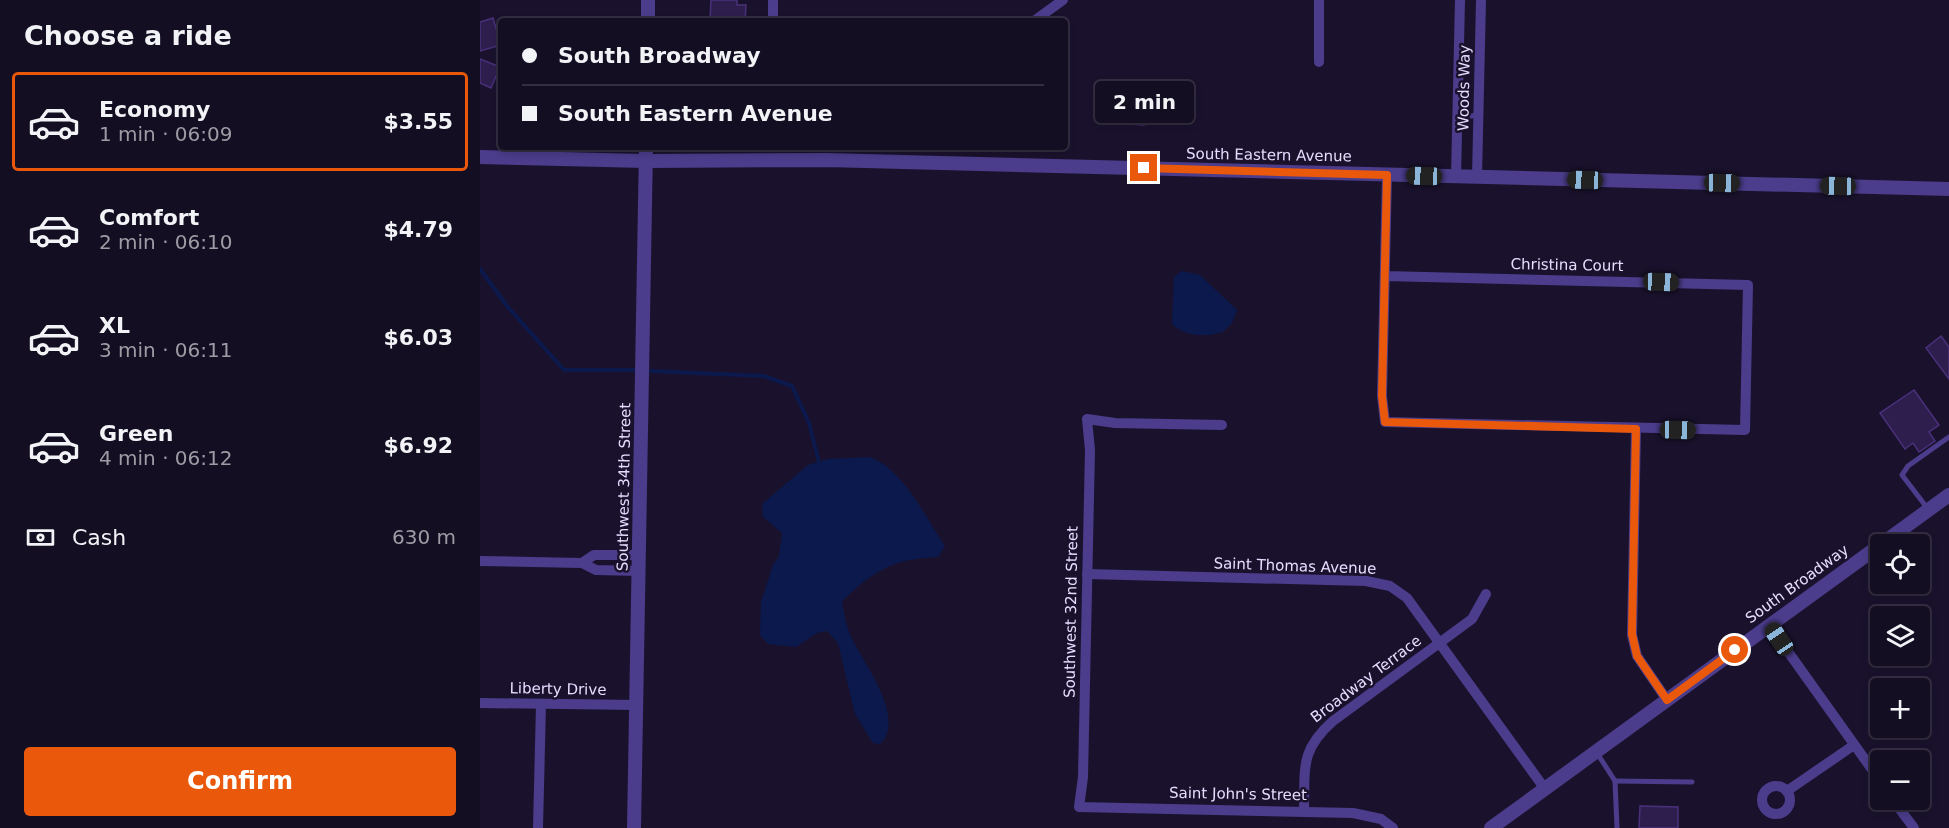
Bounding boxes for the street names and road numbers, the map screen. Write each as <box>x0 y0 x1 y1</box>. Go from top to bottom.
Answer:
street label: Woods Way <box>1454 45 1474 131</box>
street label: South Eastern Avenue <box>1186 145 1352 165</box>
street label: Christina Court <box>1510 255 1624 275</box>
street label: Southwest 34th Street <box>614 403 634 571</box>
street label: Southwest 32nd Street <box>1061 526 1082 698</box>
street label: South Broadway <box>1742 541 1852 627</box>
street label: Saint Thomas Avenue <box>1213 554 1377 578</box>
street label: Broadway Terrace <box>1307 632 1425 726</box>
street label: Liberty Drive <box>509 679 607 699</box>
street label: Saint John's Street <box>1169 784 1307 804</box>

